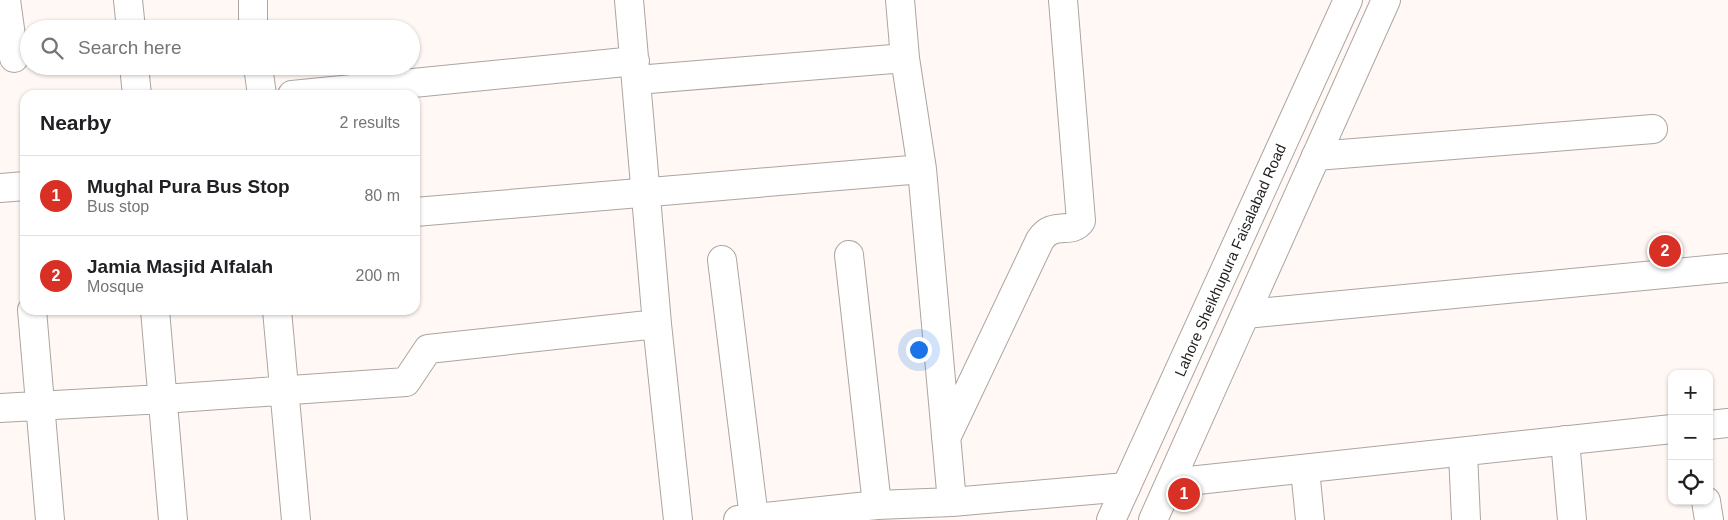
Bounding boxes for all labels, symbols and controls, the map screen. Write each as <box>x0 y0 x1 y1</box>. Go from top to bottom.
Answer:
search box <box>20 20 420 75</box>
icon: search <box>38 34 66 62</box>
text: Search here <box>78 37 182 58</box>
text: Nearby <box>40 111 111 134</box>
text: 2 results <box>340 114 400 131</box>
street label: Lahore Sheikhupura Faisalabad Road <box>1171 141 1289 379</box>
text: Mughal Pura Bus Stop <box>87 176 290 197</box>
text: 1 <box>52 187 60 204</box>
text: 80 m <box>364 187 400 204</box>
text: Bus stop <box>87 198 149 215</box>
pin: 2 <box>1649 232 1681 270</box>
text: Jamia Masjid Alfalah <box>87 256 273 277</box>
text: 2 <box>52 267 60 284</box>
text: 200 m <box>356 267 400 284</box>
text: Mosque <box>87 278 144 295</box>
your location <box>906 337 932 363</box>
map controls <box>1668 370 1713 505</box>
button: + <box>1668 370 1713 415</box>
button: − <box>1668 415 1713 460</box>
button: locate <box>1668 460 1713 505</box>
pin: 1 <box>1168 475 1200 513</box>

